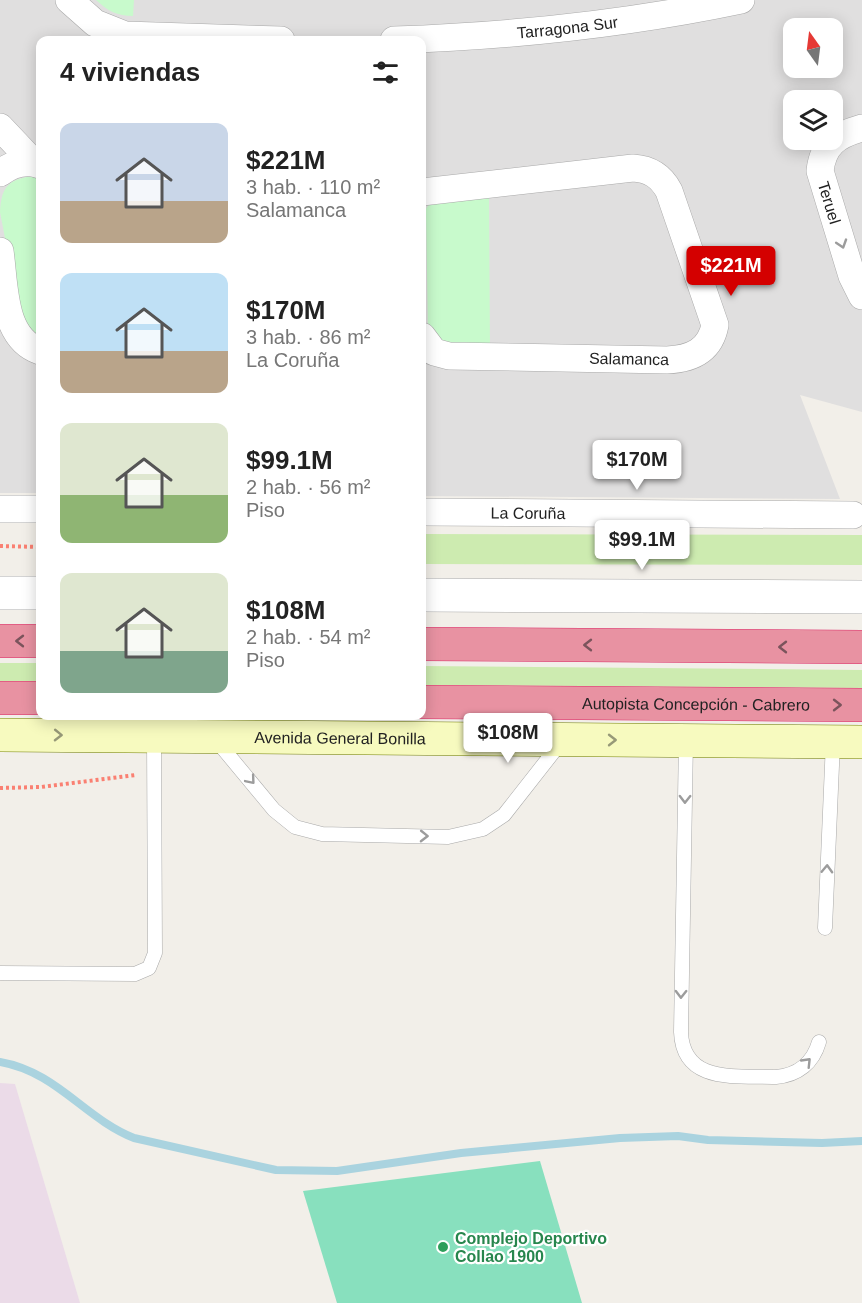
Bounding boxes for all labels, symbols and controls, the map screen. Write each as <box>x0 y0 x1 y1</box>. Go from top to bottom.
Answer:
street label: Tarragona Sur <box>516 13 620 41</box>
north arrow <box>783 18 843 78</box>
map controls <box>783 18 843 150</box>
icon: filters <box>369 56 402 89</box>
text: 4 viviendas <box>60 57 200 87</box>
button: layers <box>783 90 843 150</box>
text: $221M <box>246 145 326 175</box>
icon: home <box>108 147 180 219</box>
text: 3 hab. · 110 m² <box>246 176 380 198</box>
street label: Teruel <box>815 179 844 226</box>
text: Salamanca <box>246 199 346 221</box>
one-way arrow <box>835 238 847 249</box>
pin: $221M <box>689 246 773 297</box>
text: $221M <box>700 254 762 276</box>
text: $170M <box>246 295 326 325</box>
icon: home <box>108 297 180 369</box>
text: 3 hab. · 86 m² <box>246 326 371 348</box>
text: La Coruña <box>246 349 339 371</box>
street label: Salamanca <box>589 350 669 368</box>
pin: $170M <box>595 440 679 491</box>
text: $99.1M <box>246 445 333 475</box>
icon: home <box>108 447 180 519</box>
text: $170M <box>606 448 668 470</box>
text: 2 hab. · 56 m² <box>246 476 371 498</box>
text: Piso <box>246 499 285 521</box>
street label: La Coruña <box>491 504 566 521</box>
pin: $99.1M <box>593 520 691 571</box>
text: $99.1M <box>609 528 675 550</box>
text: $108M <box>246 595 326 625</box>
icon: home <box>108 597 180 669</box>
text: 2 hab. · 54 m² <box>246 626 371 648</box>
one-way arrow <box>16 635 25 647</box>
one-way arrow <box>583 639 592 651</box>
one-way arrow <box>778 641 787 653</box>
text: Piso <box>246 649 285 671</box>
street label: Autopista Concepción - Cabrero <box>582 695 810 713</box>
one-way arrow <box>832 699 841 711</box>
pin: $108M <box>466 713 550 764</box>
text: $108M <box>477 721 539 743</box>
one-way arrow <box>54 729 63 741</box>
street label: Avenida General Bonilla <box>254 729 426 747</box>
one-way arrow <box>607 734 616 746</box>
one-way arrow <box>244 773 255 784</box>
one-way arrow <box>679 794 691 803</box>
one-way arrow <box>420 830 429 842</box>
one-way arrow <box>821 865 834 874</box>
one-way arrow <box>675 989 688 998</box>
one-way arrow <box>800 1059 811 1069</box>
place label: Complejo Deportivo Collao 1900 <box>455 1230 607 1265</box>
marker: Complejo Deportivo Collao 1900 <box>436 1240 450 1254</box>

